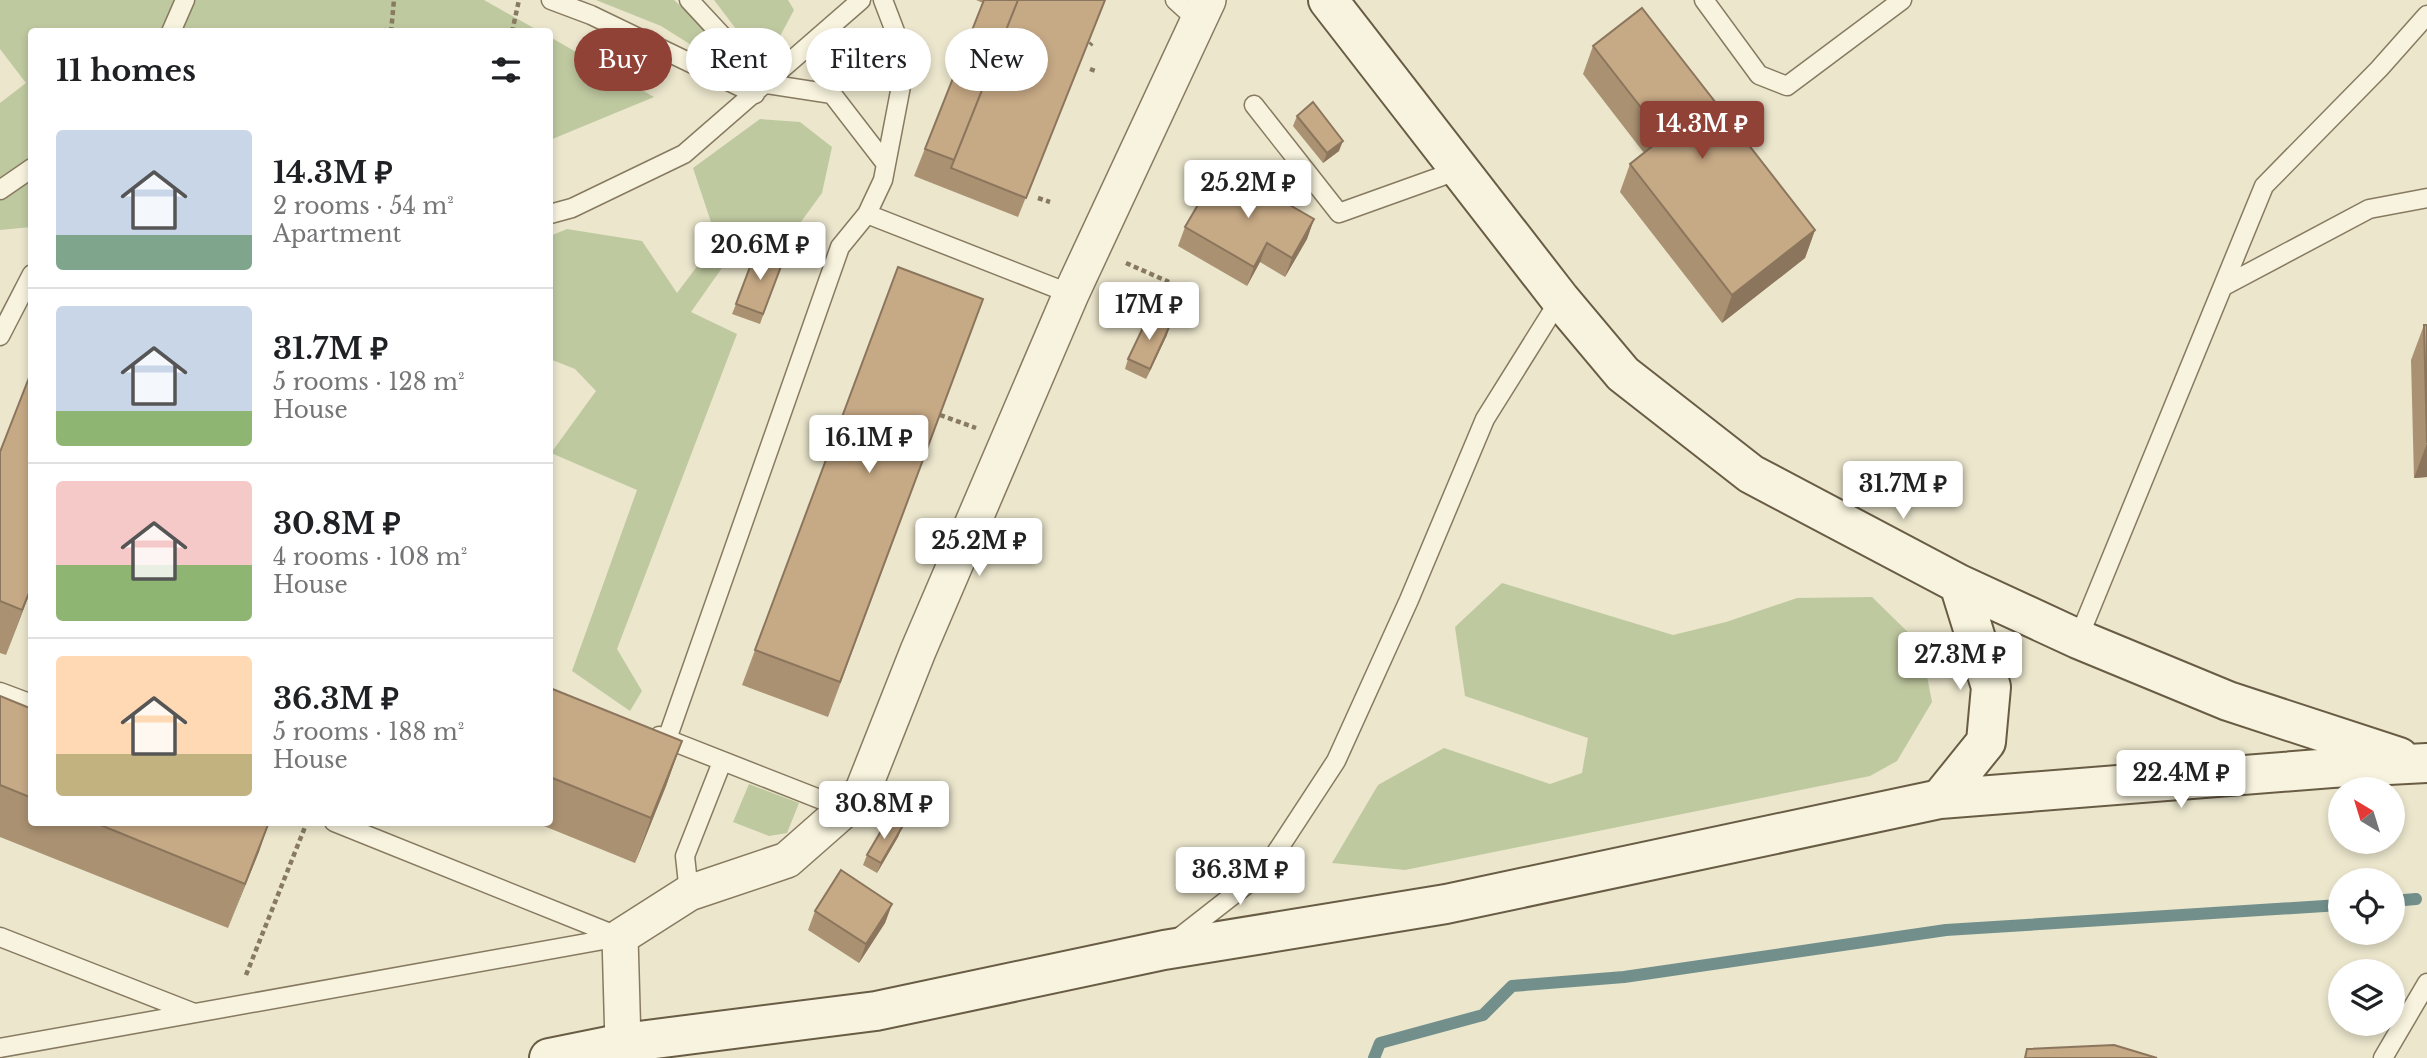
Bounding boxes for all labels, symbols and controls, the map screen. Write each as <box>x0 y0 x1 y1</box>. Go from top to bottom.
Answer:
chip: Buy <box>574 28 672 91</box>
chip: Rent <box>686 28 792 91</box>
chip: Filters <box>806 28 931 91</box>
chip: New <box>945 28 1048 91</box>
icon: filters <box>487 51 525 89</box>
text: 11 homes <box>56 52 196 89</box>
pin: 14.3M ₽ <box>1637 102 1767 161</box>
text: 14.3M ₽ <box>1656 110 1748 138</box>
text: 14.3M ₽ <box>273 154 393 191</box>
icon: home <box>112 158 196 242</box>
pin: 25.2M ₽ <box>1183 160 1313 220</box>
text: 25.2M ₽ <box>1200 169 1296 197</box>
text: 2 rooms · 54 m² <box>273 192 454 220</box>
text: Apartment <box>273 220 401 248</box>
pin: 20.6M ₽ <box>695 222 825 282</box>
text: 20.6M ₽ <box>711 231 809 259</box>
pin: 17M ₽ <box>1100 282 1198 342</box>
text: 17M ₽ <box>1115 291 1183 319</box>
text: 31.7M ₽ <box>273 330 388 367</box>
icon: home <box>112 334 196 418</box>
text: 5 rooms · 128 m² <box>273 368 465 396</box>
text: House <box>273 396 348 424</box>
pin: 16.1M ₽ <box>804 416 934 475</box>
text: 16.1M ₽ <box>825 424 913 452</box>
pin: 31.7M ₽ <box>1838 462 1968 521</box>
text: 31.7M ₽ <box>1859 470 1947 498</box>
text: 30.8M ₽ <box>273 505 401 542</box>
icon: home <box>112 509 196 593</box>
pin: 25.2M ₽ <box>914 518 1044 578</box>
text: 25.2M ₽ <box>931 527 1027 555</box>
text: 4 rooms · 108 m² <box>273 543 467 571</box>
text: House <box>273 571 348 599</box>
pin: 27.3M ₽ <box>1895 632 2025 692</box>
text: 27.3M ₽ <box>1914 641 2006 669</box>
text: 36.3M ₽ <box>273 680 399 717</box>
icon: home <box>112 684 196 768</box>
text: 5 rooms · 188 m² <box>273 718 464 746</box>
text: House <box>273 746 348 774</box>
pin: 22.4M ₽ <box>2116 750 2246 810</box>
text: 22.4M ₽ <box>2132 759 2230 787</box>
north arrow <box>2328 777 2404 854</box>
map controls <box>2328 777 2405 1036</box>
pin: 30.8M ₽ <box>819 782 949 841</box>
text: 30.8M ₽ <box>835 790 933 818</box>
pin: 36.3M ₽ <box>1175 848 1305 907</box>
text: 36.3M ₽ <box>1192 856 1288 884</box>
button: locate <box>2328 868 2405 945</box>
button: layers <box>2328 959 2405 1036</box>

